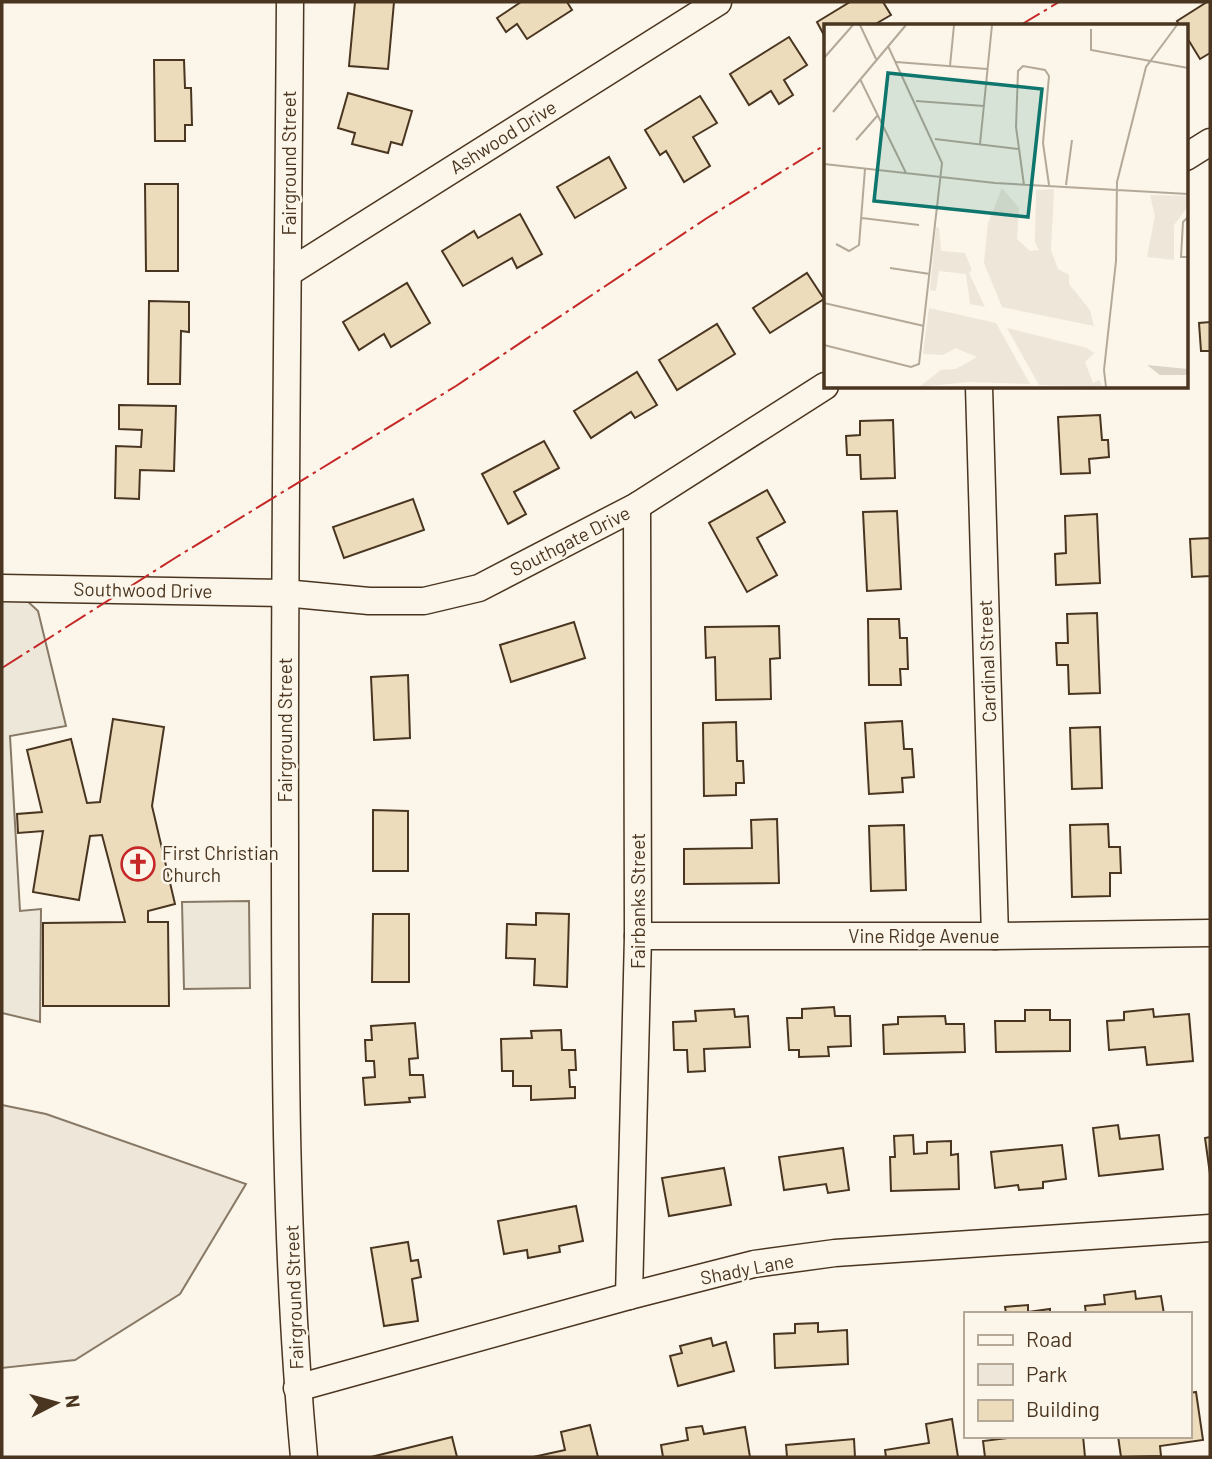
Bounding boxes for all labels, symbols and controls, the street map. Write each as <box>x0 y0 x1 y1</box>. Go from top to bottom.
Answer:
inset map <box>824 24 1188 388</box>
street label: Fairground Street <box>277 90 300 236</box>
street label: Ashwood Drive <box>445 95 560 178</box>
street label: Southgate Drive <box>506 500 634 581</box>
street label: Southwood Drive <box>73 577 213 602</box>
street label: Cardinal Street <box>973 599 1000 723</box>
street label: Fairground Street <box>273 657 296 803</box>
street label: Fairbanks Street <box>626 833 649 969</box>
place label: First Christian Church <box>162 841 279 886</box>
church icon: First Christian Church <box>119 845 157 883</box>
street label: Vine Ridge Avenue <box>848 924 1000 947</box>
street label: Fairground Street <box>279 1224 308 1370</box>
street label: Shady Lane <box>698 1248 796 1289</box>
legend <box>964 1312 1191 1438</box>
text: Road <box>1026 1326 1072 1351</box>
text: Park <box>1026 1361 1067 1386</box>
north arrow <box>21 1368 91 1438</box>
text: N <box>61 1394 86 1409</box>
text: Building <box>1026 1396 1100 1421</box>

